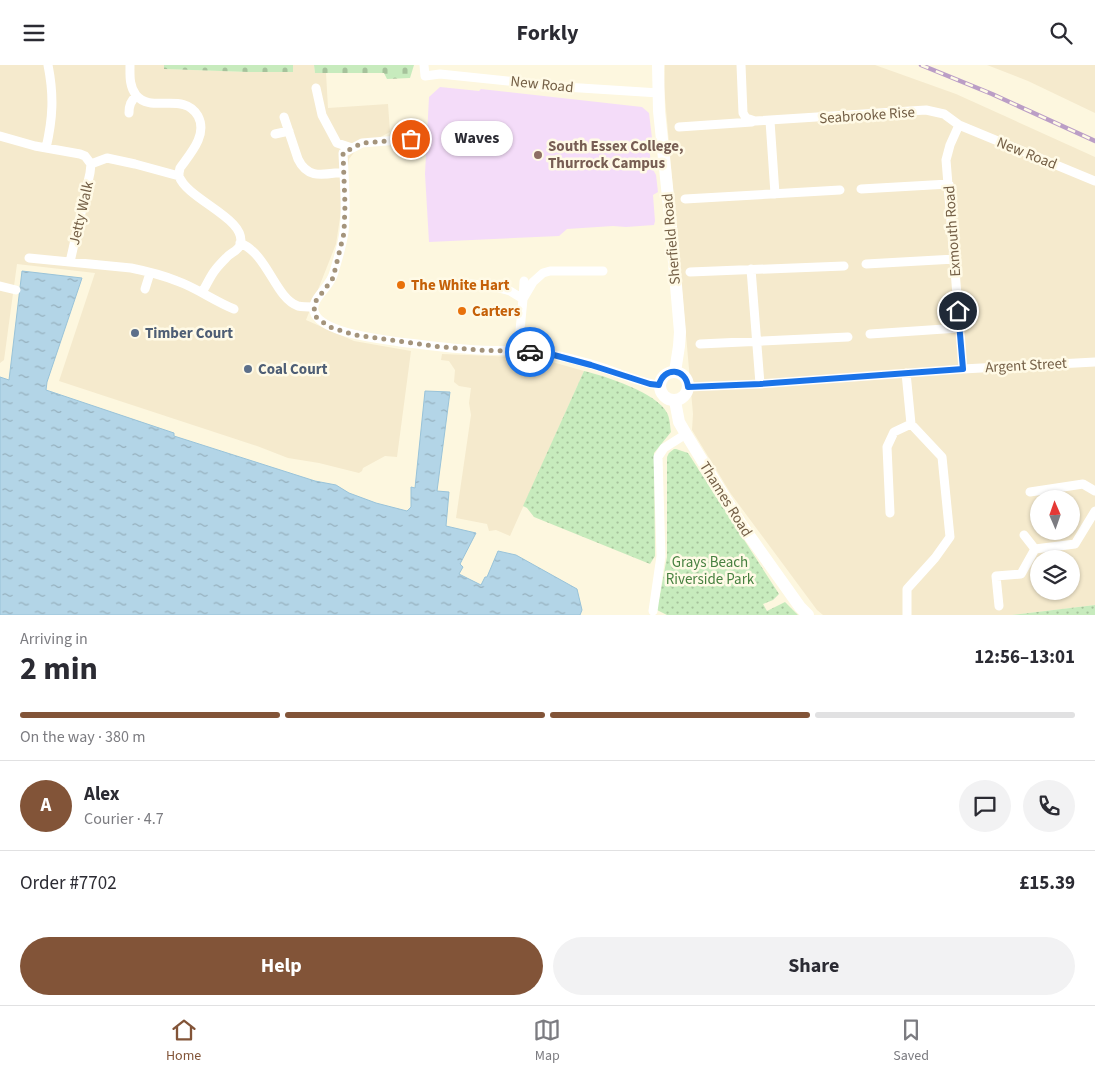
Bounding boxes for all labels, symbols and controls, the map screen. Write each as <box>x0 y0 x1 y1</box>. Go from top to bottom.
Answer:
text: Forkly <box>517 17 578 49</box>
icon: menu <box>20 19 48 47</box>
icon: search <box>1047 19 1075 47</box>
street label: New Road <box>509 71 574 98</box>
street label: Seabrooke Rise <box>818 102 916 129</box>
pin <box>390 118 432 160</box>
callout: Waves <box>441 121 514 157</box>
icon: bag <box>397 125 425 153</box>
text: Waves <box>455 127 499 149</box>
street label: New Road <box>994 132 1060 175</box>
place label: South Essex College, Thurrock Campus <box>548 136 684 174</box>
marker: South Essex College, Thurrock Campus <box>532 149 544 161</box>
street label: Jetty Walk <box>64 179 99 247</box>
street label: Exmouth Road <box>939 185 966 277</box>
street label: Sherfield Road <box>657 192 686 286</box>
place label: The White Hart <box>411 275 510 296</box>
marker: The White Hart <box>395 279 407 291</box>
pin <box>937 290 979 332</box>
icon: home <box>944 297 972 325</box>
place label: Carters <box>472 301 521 322</box>
marker: Carters <box>456 305 468 317</box>
place label: Timber Court <box>145 323 233 344</box>
marker: Timber Court <box>129 327 141 339</box>
courier <box>505 327 555 377</box>
icon: car <box>516 338 544 366</box>
street label: Argent Street <box>985 353 1067 378</box>
place label: Coal Court <box>258 359 328 380</box>
marker: Coal Court <box>242 363 254 375</box>
street label: Thames Road <box>694 458 757 541</box>
north arrow <box>1030 490 1080 540</box>
map controls <box>1030 490 1080 600</box>
button: layers <box>1030 550 1080 600</box>
park label: Grays Beach Riverside Park <box>666 552 755 590</box>
text: Arriving in <box>20 628 88 650</box>
text: 12:56–13:01 <box>974 644 1075 671</box>
text: 2 min <box>20 646 98 692</box>
text: On the way · 380 m <box>20 726 145 748</box>
button: chat <box>959 780 1011 832</box>
button: phone <box>1023 780 1075 832</box>
text: Alex <box>84 781 120 808</box>
text: A <box>41 792 51 819</box>
text: Courier · 4.7 <box>84 808 164 830</box>
text: Order #7702 <box>20 870 117 897</box>
text: £15.39 <box>1019 870 1075 897</box>
button: Help <box>20 937 543 995</box>
button: Share <box>553 937 1075 995</box>
tab: Home <box>166 1016 201 1066</box>
tab: Map <box>533 1016 561 1066</box>
tab: Saved <box>893 1016 929 1066</box>

